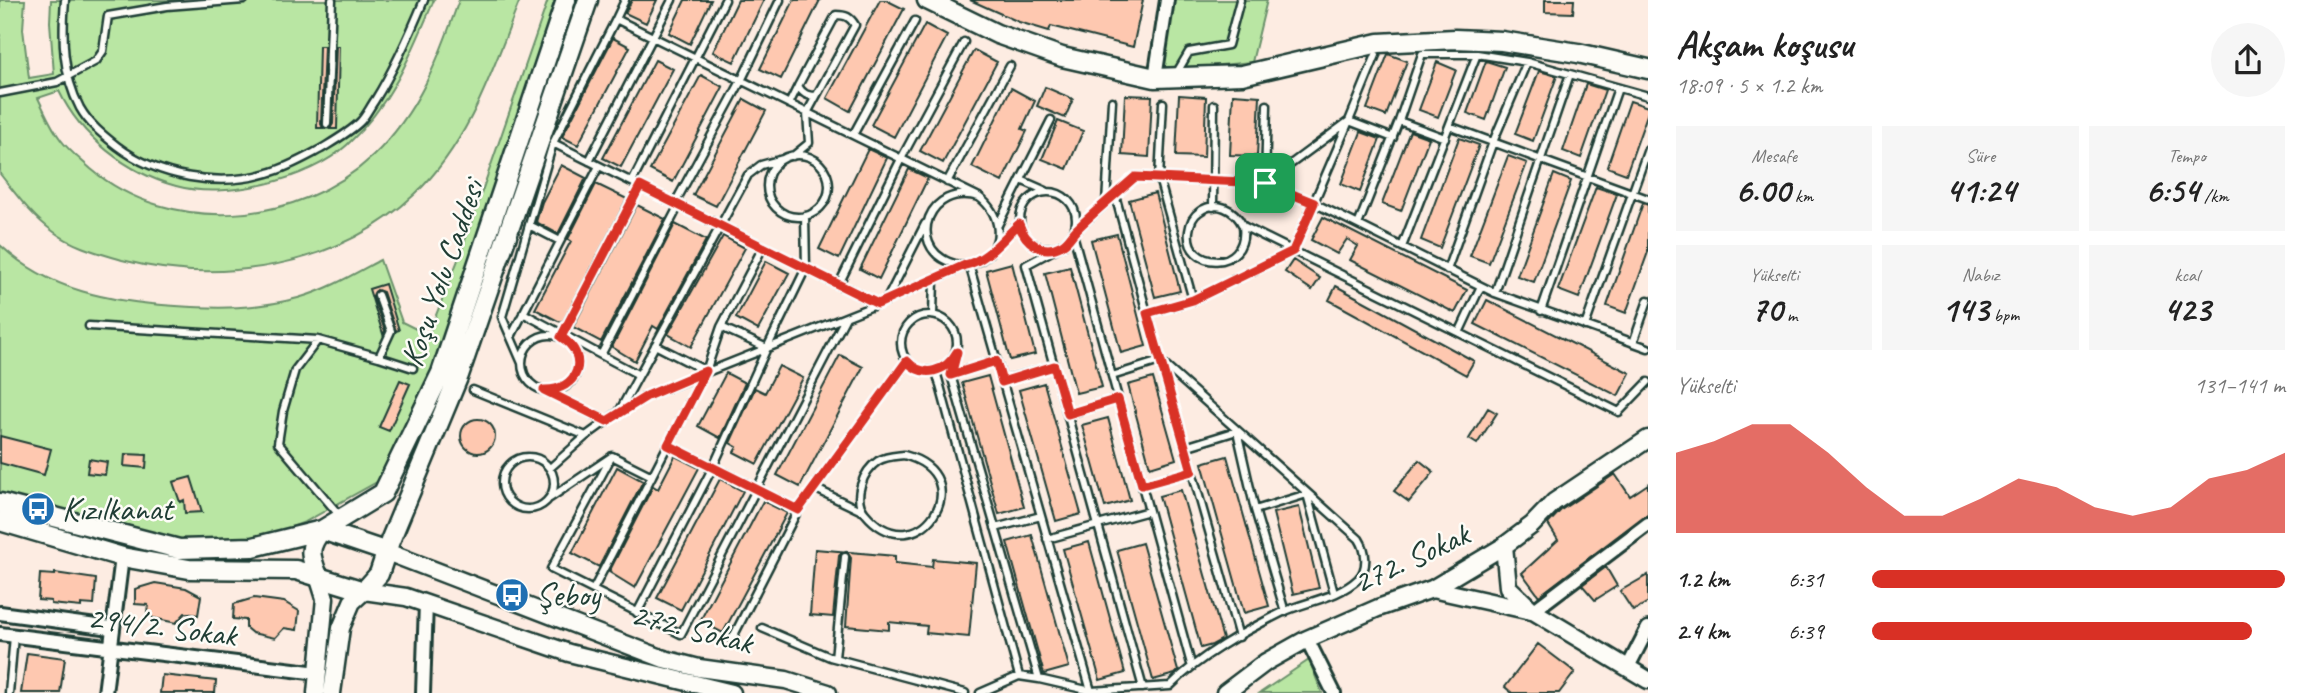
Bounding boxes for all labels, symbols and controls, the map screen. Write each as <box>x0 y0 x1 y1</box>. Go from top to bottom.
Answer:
text: Akşam koşusu <box>1676 21 1853 68</box>
button: share <box>2211 23 2285 97</box>
text: 18:09 · 5 × 1.2 km <box>1676 71 1822 100</box>
text: Mesafe <box>1751 144 1797 168</box>
text: Süre <box>1966 144 1995 168</box>
text: Tempo <box>2168 144 2206 168</box>
pin <box>1235 153 1295 213</box>
icon: arrive <box>1246 164 1284 202</box>
text: 6.00 <box>1735 168 1790 213</box>
text: 41:24 <box>1946 168 2015 213</box>
text: 6:54 <box>2145 168 2199 213</box>
street label: Koşu Yolu Caddesi <box>391 171 495 372</box>
text: km <box>1790 184 1813 208</box>
text: /km <box>2199 184 2229 208</box>
text: Yükselti <box>1750 263 1799 287</box>
text: Nabız <box>1962 263 1999 287</box>
text: kcal <box>2174 263 2199 287</box>
text: 70 <box>1751 287 1782 332</box>
text: 143 <box>1942 287 1989 332</box>
text: 423 <box>2163 287 2210 332</box>
text: m <box>1782 303 1797 327</box>
text: bpm <box>1989 303 2019 327</box>
text: Yükselti <box>1676 371 1736 400</box>
text: 131–141 m <box>2194 371 2285 400</box>
place label: Kızılkanat <box>62 488 175 530</box>
bus stop icon: Kızılkanat <box>19 490 57 528</box>
street label: 272. Sokak <box>1346 512 1478 603</box>
text: 1.2 km <box>1676 565 1730 594</box>
text: 6:31 <box>1788 565 1824 594</box>
place label: Şeboy <box>536 574 603 616</box>
bus stop icon: Şeboy <box>493 576 531 614</box>
street label: 272. Sokak <box>627 593 759 664</box>
street label: 294/2. Sokak <box>85 596 241 656</box>
text: 2.4 km <box>1676 617 1730 646</box>
text: 6:39 <box>1788 617 1824 646</box>

